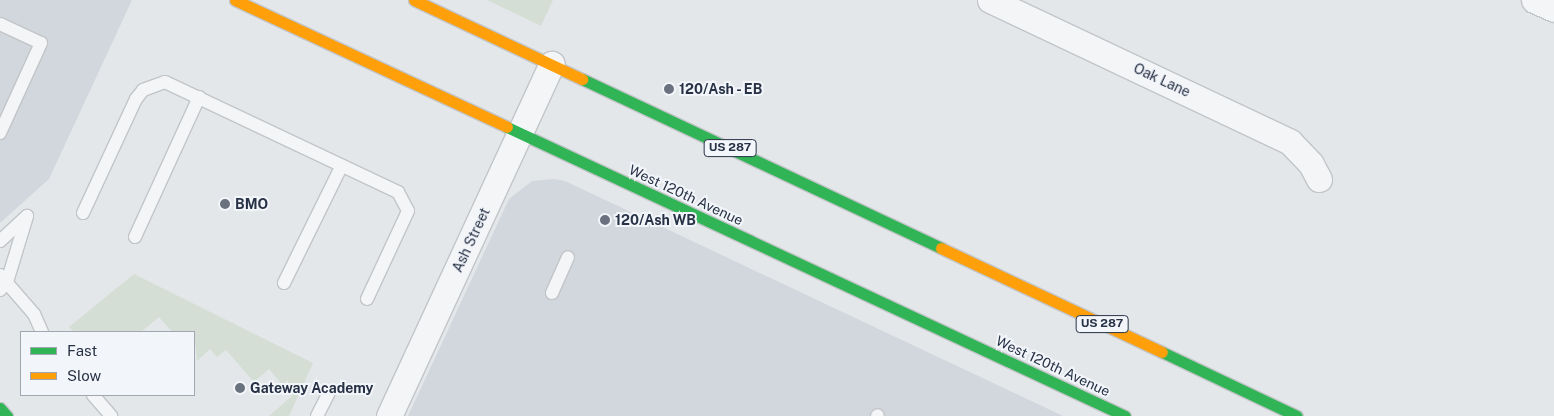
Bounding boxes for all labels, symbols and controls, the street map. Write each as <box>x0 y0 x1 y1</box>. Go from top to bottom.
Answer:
street label: Oak Lane <box>1131 60 1193 100</box>
place label: 120/Ash - EB <box>679 81 764 97</box>
marker: 120/Ash - EB <box>663 83 675 95</box>
road number: US 287 <box>702 138 758 158</box>
street label: West 120th Avenue <box>626 161 746 229</box>
place label: BMO <box>235 196 268 212</box>
marker: BMO <box>219 198 231 210</box>
street label: Ash Street <box>449 205 493 275</box>
place label: 120/Ash WB <box>615 212 696 228</box>
marker: 120/Ash WB <box>599 214 611 226</box>
road number: US 287 <box>1074 314 1130 334</box>
legend <box>20 331 195 396</box>
street label: West 120th Avenue <box>993 332 1113 400</box>
text: Fast <box>67 342 97 359</box>
text: Slow <box>67 367 101 384</box>
place label: Gateway Academy <box>250 380 373 396</box>
marker: Gateway Academy <box>234 382 246 394</box>

